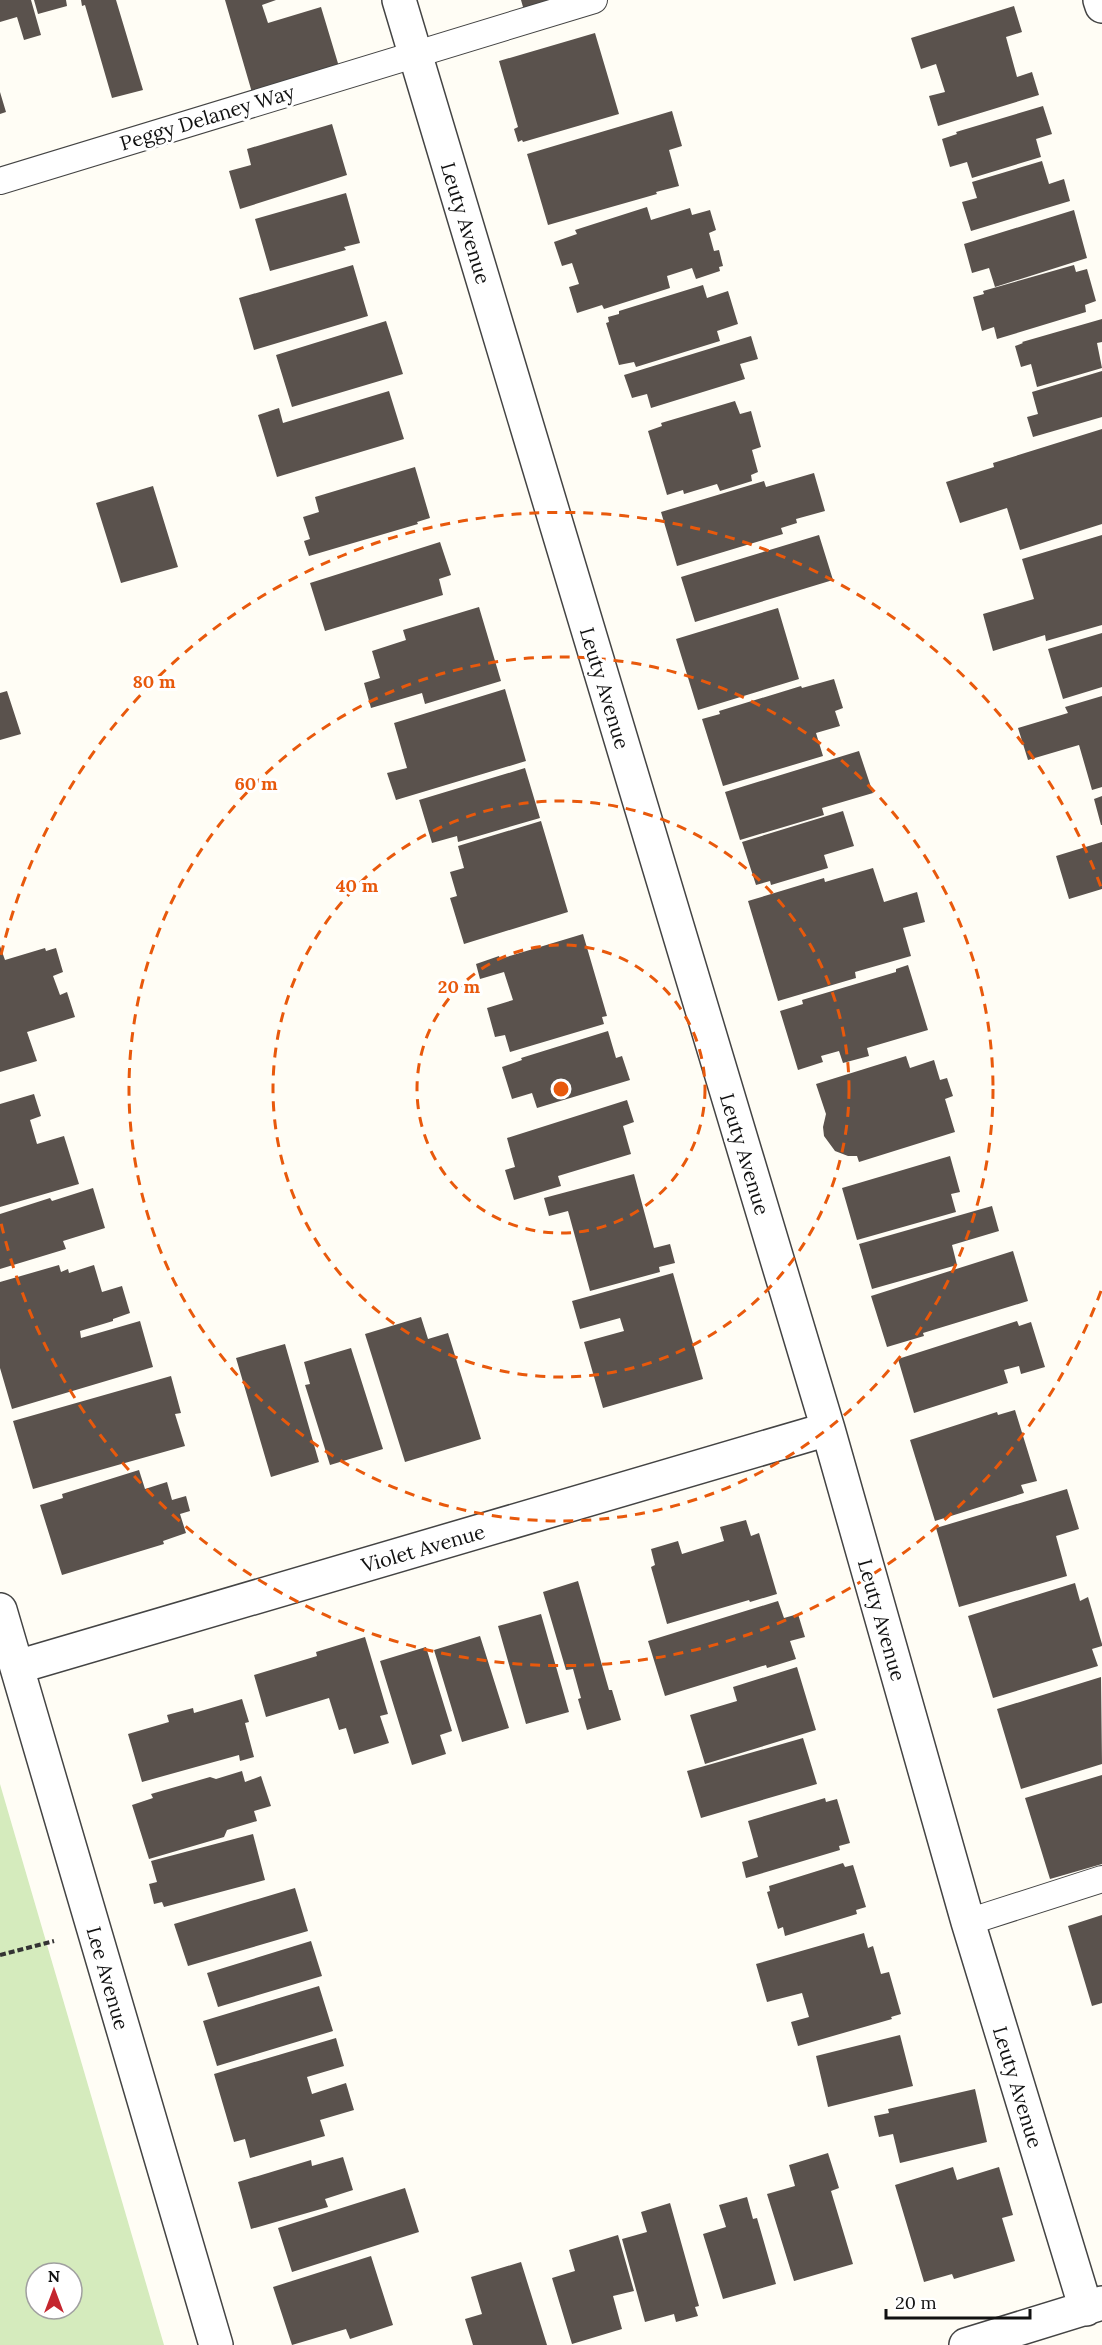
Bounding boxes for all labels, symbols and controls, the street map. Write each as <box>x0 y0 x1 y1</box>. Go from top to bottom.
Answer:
street label: Peggy Delaney Way <box>117 78 298 155</box>
street label: Leuty Avenue <box>436 159 496 287</box>
street label: Leuty Avenue <box>575 624 635 752</box>
text: 80 m <box>132 670 176 693</box>
text: 60 m <box>234 772 278 795</box>
text: 40 m <box>336 874 379 897</box>
text: 20 m <box>438 975 481 998</box>
centre of rings <box>551 1079 571 1099</box>
street label: Leuty Avenue <box>715 1090 775 1218</box>
street label: Violet Avenue <box>358 1518 488 1578</box>
street label: Leuty Avenue <box>853 1556 911 1684</box>
street label: Lee Avenue <box>81 1923 135 2033</box>
street label: Leuty Avenue <box>988 2023 1048 2151</box>
north arrow <box>24 2261 84 2321</box>
text: N <box>48 2266 60 2286</box>
scale bar <box>886 2282 1030 2320</box>
text: 20 m <box>895 2291 937 2314</box>

